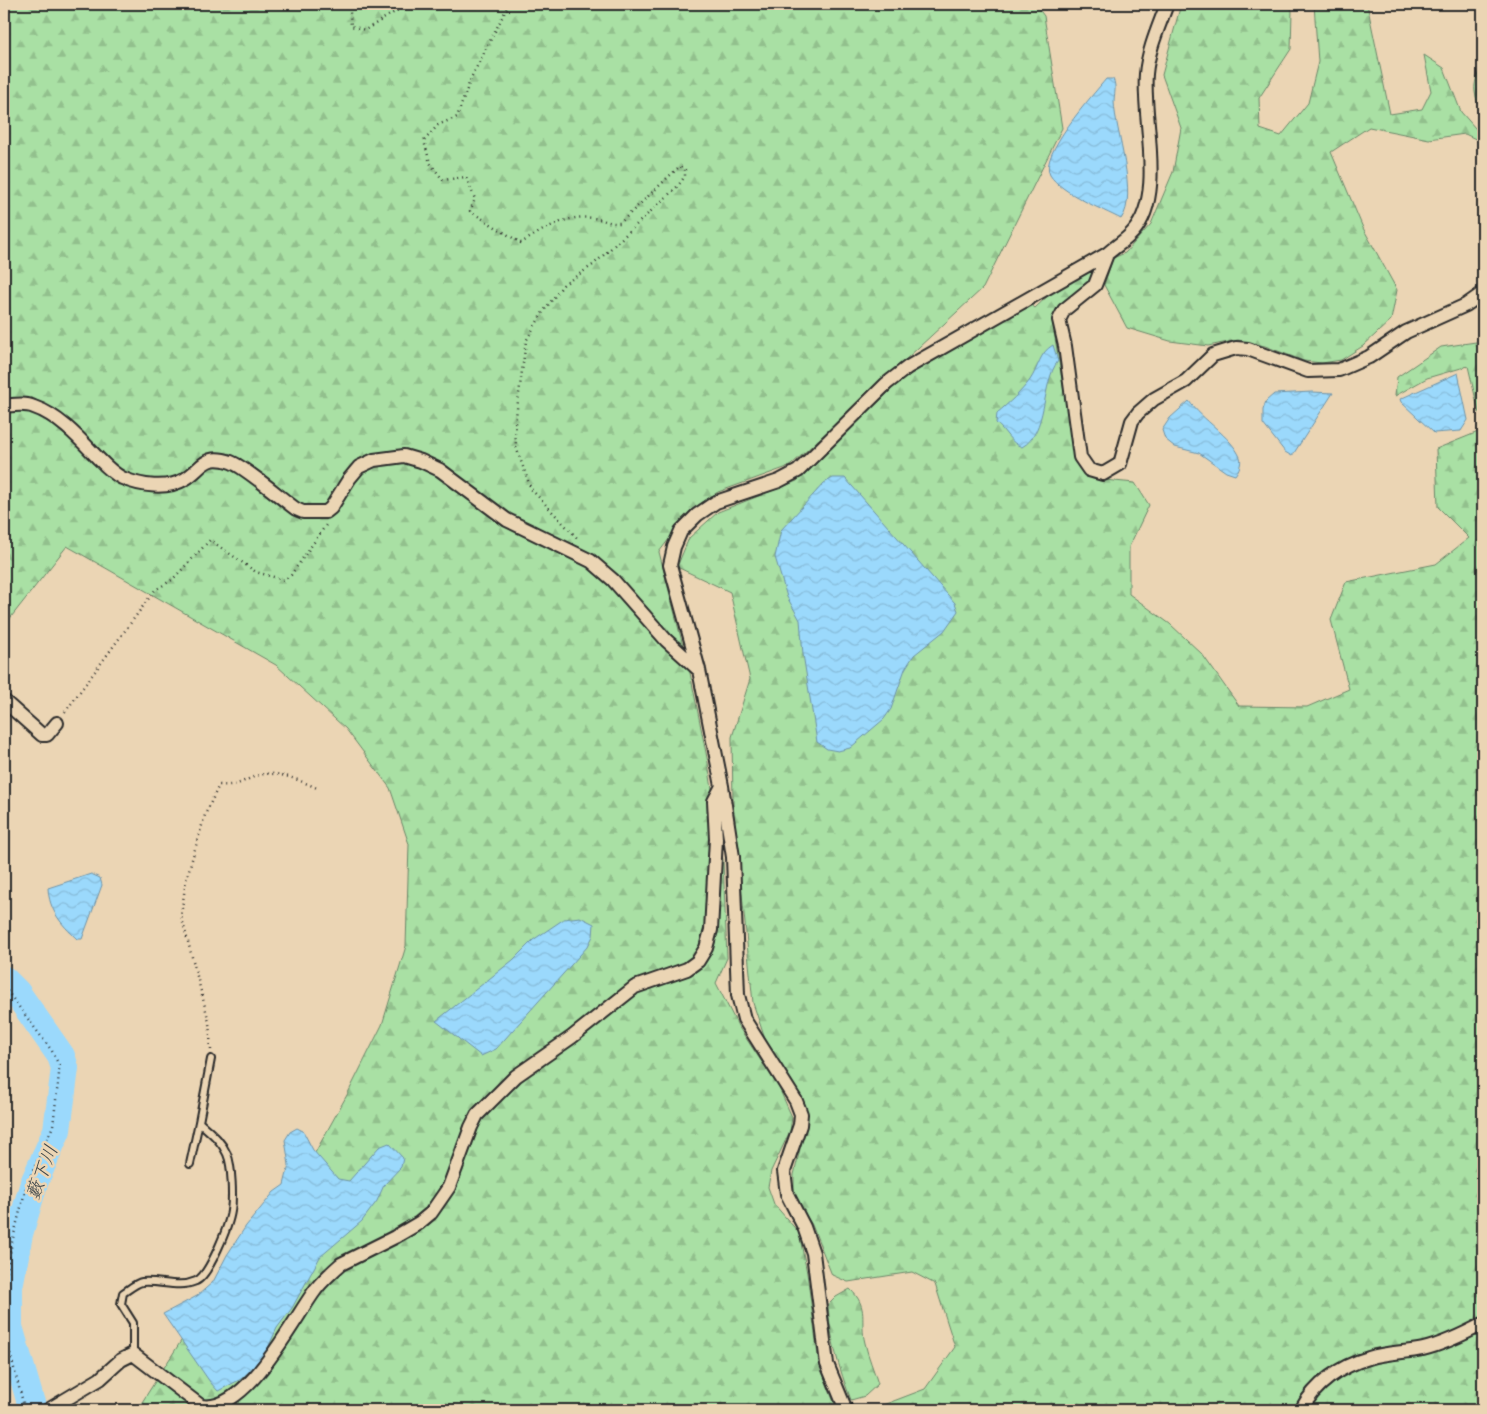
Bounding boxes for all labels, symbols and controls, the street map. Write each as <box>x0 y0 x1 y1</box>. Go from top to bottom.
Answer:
water label: 藪下川 <box>21 1142 67 1205</box>

